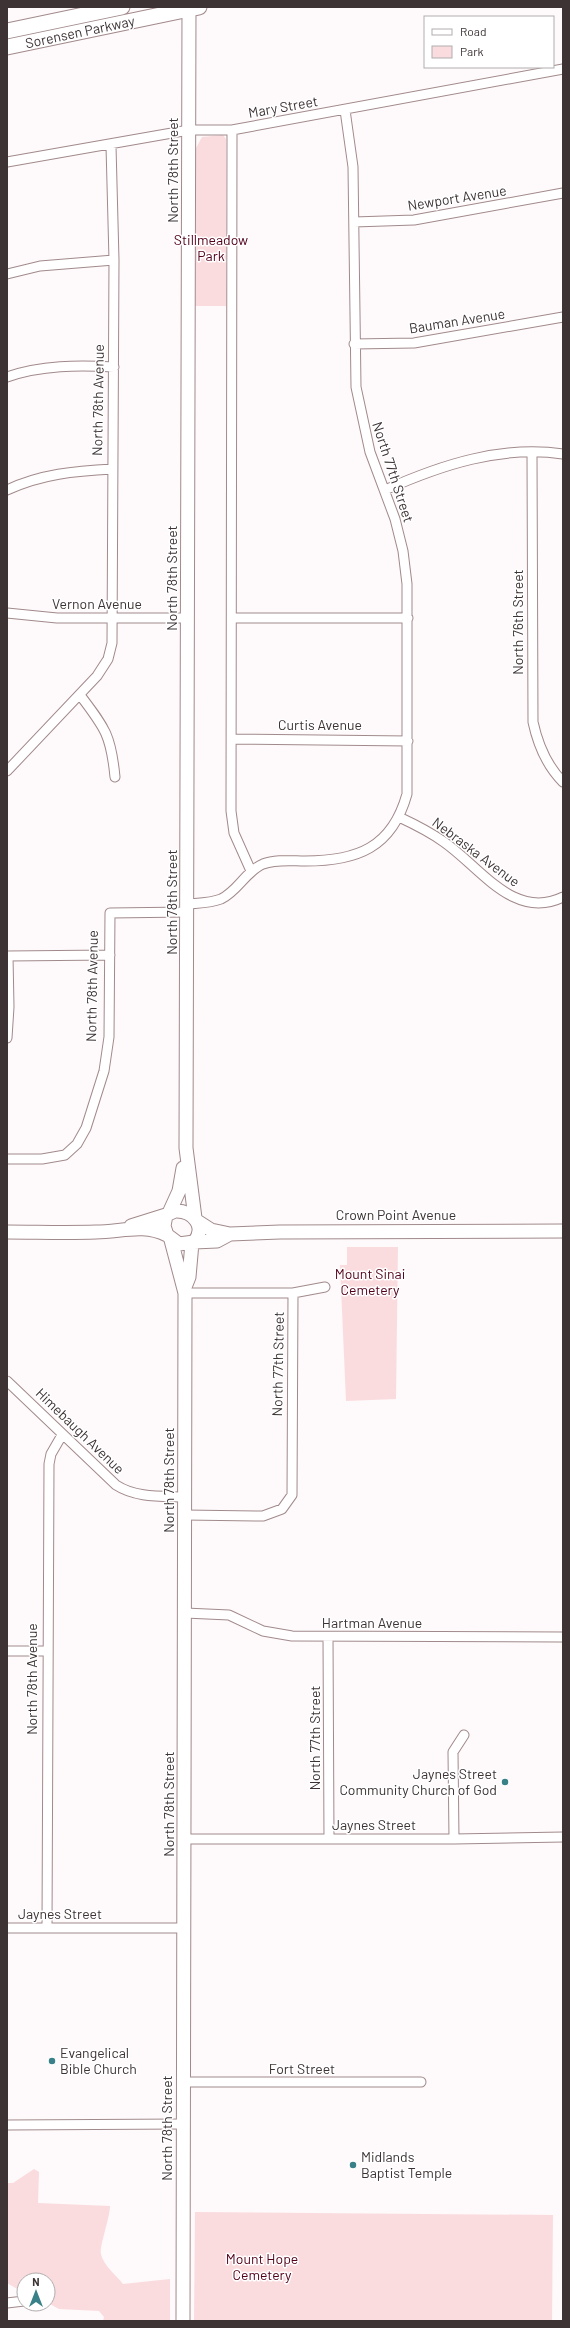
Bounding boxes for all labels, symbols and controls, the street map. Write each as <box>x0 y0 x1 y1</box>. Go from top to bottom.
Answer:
street label: Sorensen Parkway <box>24 12 137 51</box>
legend <box>424 16 554 68</box>
text: Road <box>460 24 487 38</box>
text: Park <box>460 44 484 58</box>
street label: Mary Street <box>247 92 319 121</box>
street label: North 78th Street <box>164 117 181 223</box>
street label: Newport Avenue <box>406 181 508 214</box>
park label: Stillmeadow Park <box>174 231 248 264</box>
street label: Bauman Avenue <box>408 305 506 336</box>
street label: North 78th Avenue <box>88 344 107 456</box>
street label: North 77th Street <box>369 419 418 524</box>
street label: North 78th Street <box>163 525 180 631</box>
street label: North 76th Street <box>509 569 526 675</box>
street label: Vernon Avenue <box>52 595 142 612</box>
street label: Curtis Avenue <box>278 716 362 733</box>
street label: Nebraska Avenue <box>429 813 523 890</box>
street label: North 78th Street <box>163 849 180 955</box>
street label: North 78th Avenue <box>82 930 101 1042</box>
street label: Crown Point Avenue <box>336 1206 456 1223</box>
park label: Mount Sinai Cemetery <box>335 1265 405 1298</box>
street label: North 77th Street <box>268 1311 287 1416</box>
street label: Himebaugh Avenue <box>33 1384 128 1477</box>
street label: North 78th Street <box>160 1427 177 1533</box>
street label: Hartman Avenue <box>322 1614 422 1631</box>
street label: North 78th Avenue <box>23 1623 40 1735</box>
street label: North 77th Street <box>306 1686 323 1790</box>
street label: North 78th Street <box>160 1751 177 1857</box>
place label: Jaynes Street Community Church of God <box>339 1765 497 1798</box>
marker: Jaynes Street Community Church of God <box>500 1777 510 1787</box>
street label: Jaynes Street <box>332 1816 416 1833</box>
street label: Jaynes Street <box>18 1905 102 1922</box>
place label: Evangelical Bible Church <box>60 2044 137 2077</box>
marker: Evangelical Bible Church <box>47 2056 57 2066</box>
street label: Fort Street <box>269 2060 335 2077</box>
street label: North 78th Street <box>158 2075 175 2181</box>
place label: Midlands Baptist Temple <box>361 2148 452 2181</box>
marker: Midlands Baptist Temple <box>348 2160 358 2170</box>
park label: Mount Hope Cemetery <box>226 2250 298 2283</box>
north arrow <box>16 2272 56 2312</box>
text: N <box>32 2275 40 2288</box>

